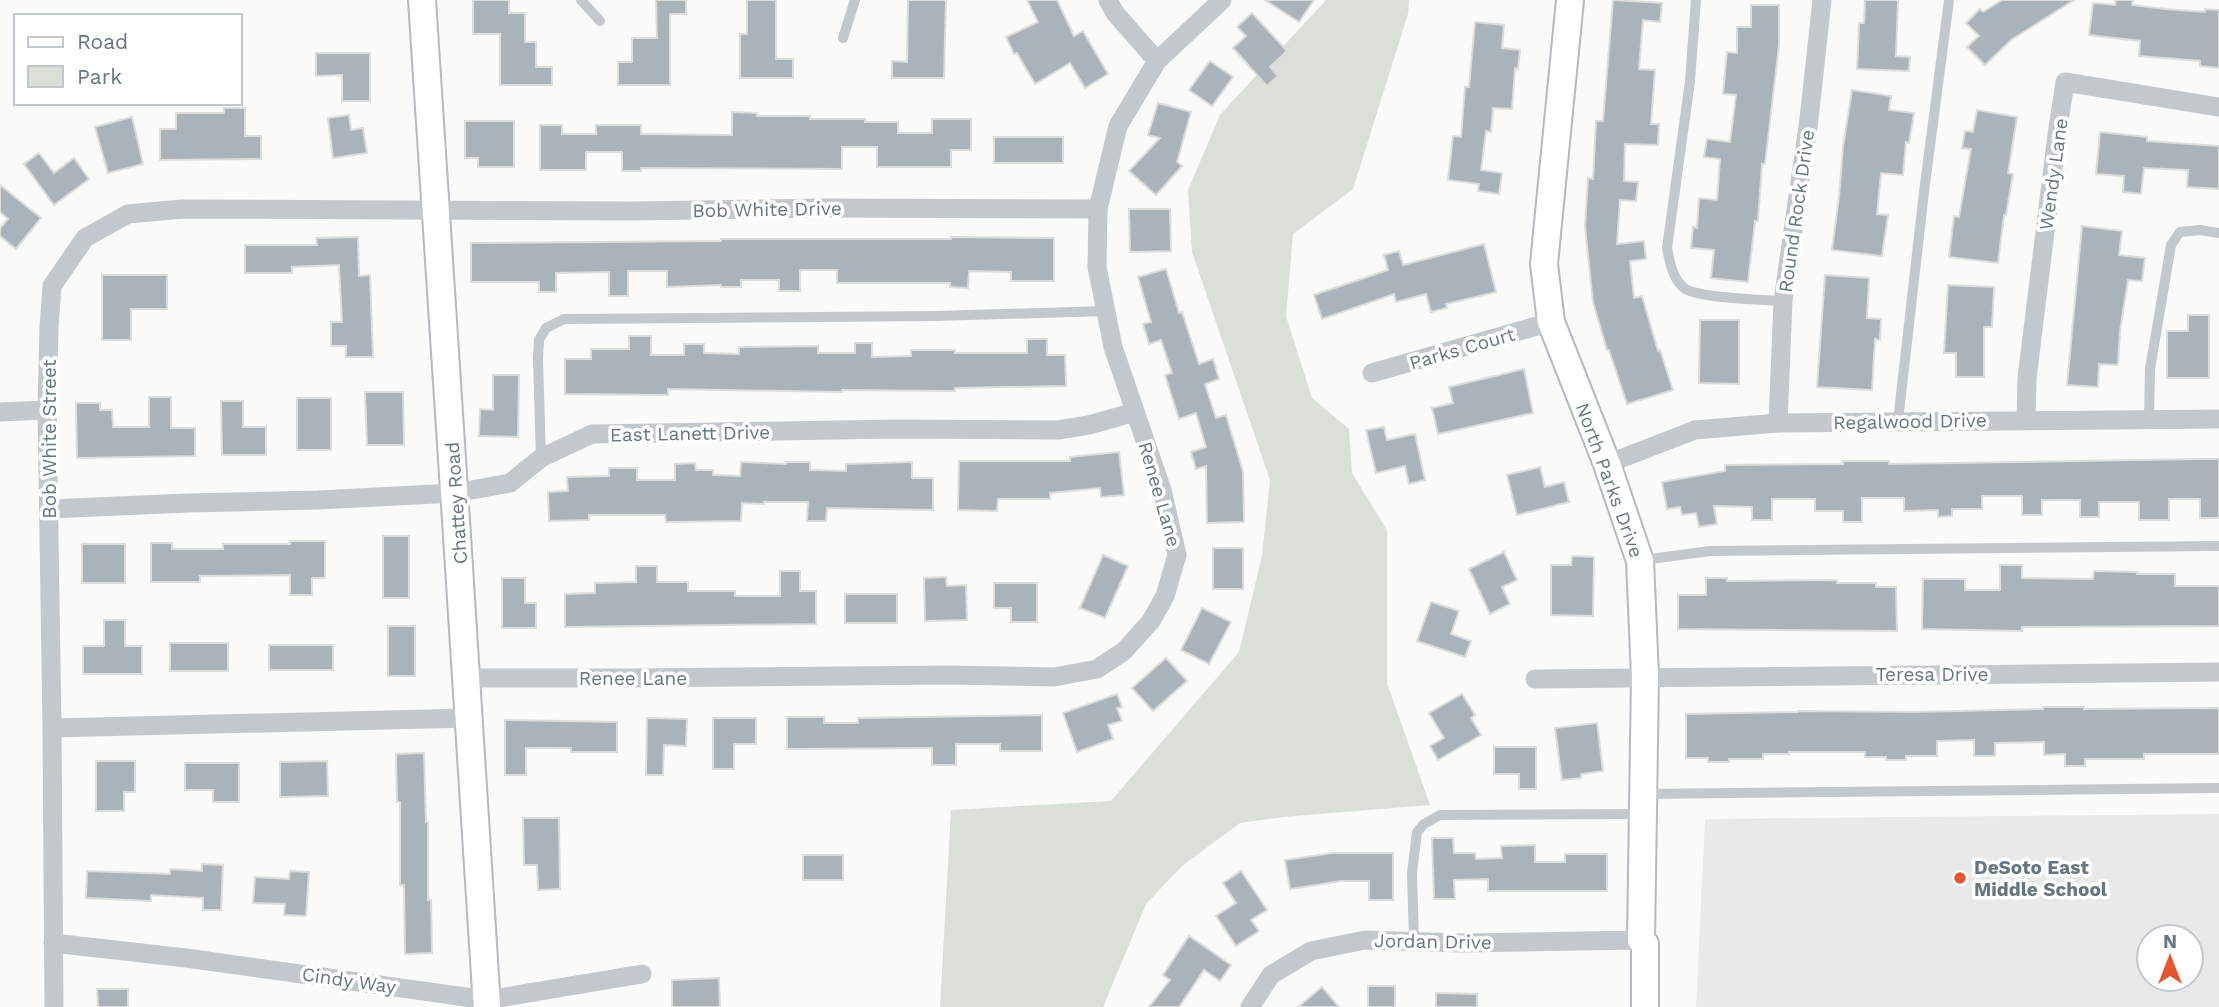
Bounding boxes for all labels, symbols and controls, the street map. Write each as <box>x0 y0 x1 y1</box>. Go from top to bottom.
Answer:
legend <box>14 14 242 105</box>
text: Road <box>77 29 128 54</box>
text: Park <box>77 64 122 89</box>
street label: Wendy Lane <box>2034 117 2073 232</box>
street label: Round Rock Drive <box>1774 128 1819 294</box>
street label: Bob White Drive <box>692 197 842 222</box>
street label: Parks Court <box>1407 322 1517 374</box>
street label: Bob White Street <box>38 359 61 519</box>
street label: North Parks Drive <box>1571 400 1648 561</box>
street label: Regalwood Drive <box>1833 409 1987 434</box>
street label: East Lanett Drive <box>610 421 770 446</box>
street label: Renee Lane <box>1134 439 1185 549</box>
street label: Chattey Road <box>441 441 472 565</box>
street label: Teresa Drive <box>1876 663 1988 686</box>
street label: Renee Lane <box>579 667 687 690</box>
place label: DeSoto East Middle School <box>1974 856 2108 901</box>
marker: DeSoto East Middle School <box>1952 870 1968 886</box>
north arrow <box>2135 923 2205 993</box>
street label: Jordan Drive <box>1374 929 1492 954</box>
text: N <box>2163 930 2177 953</box>
street label: Cindy Way <box>300 963 398 998</box>

